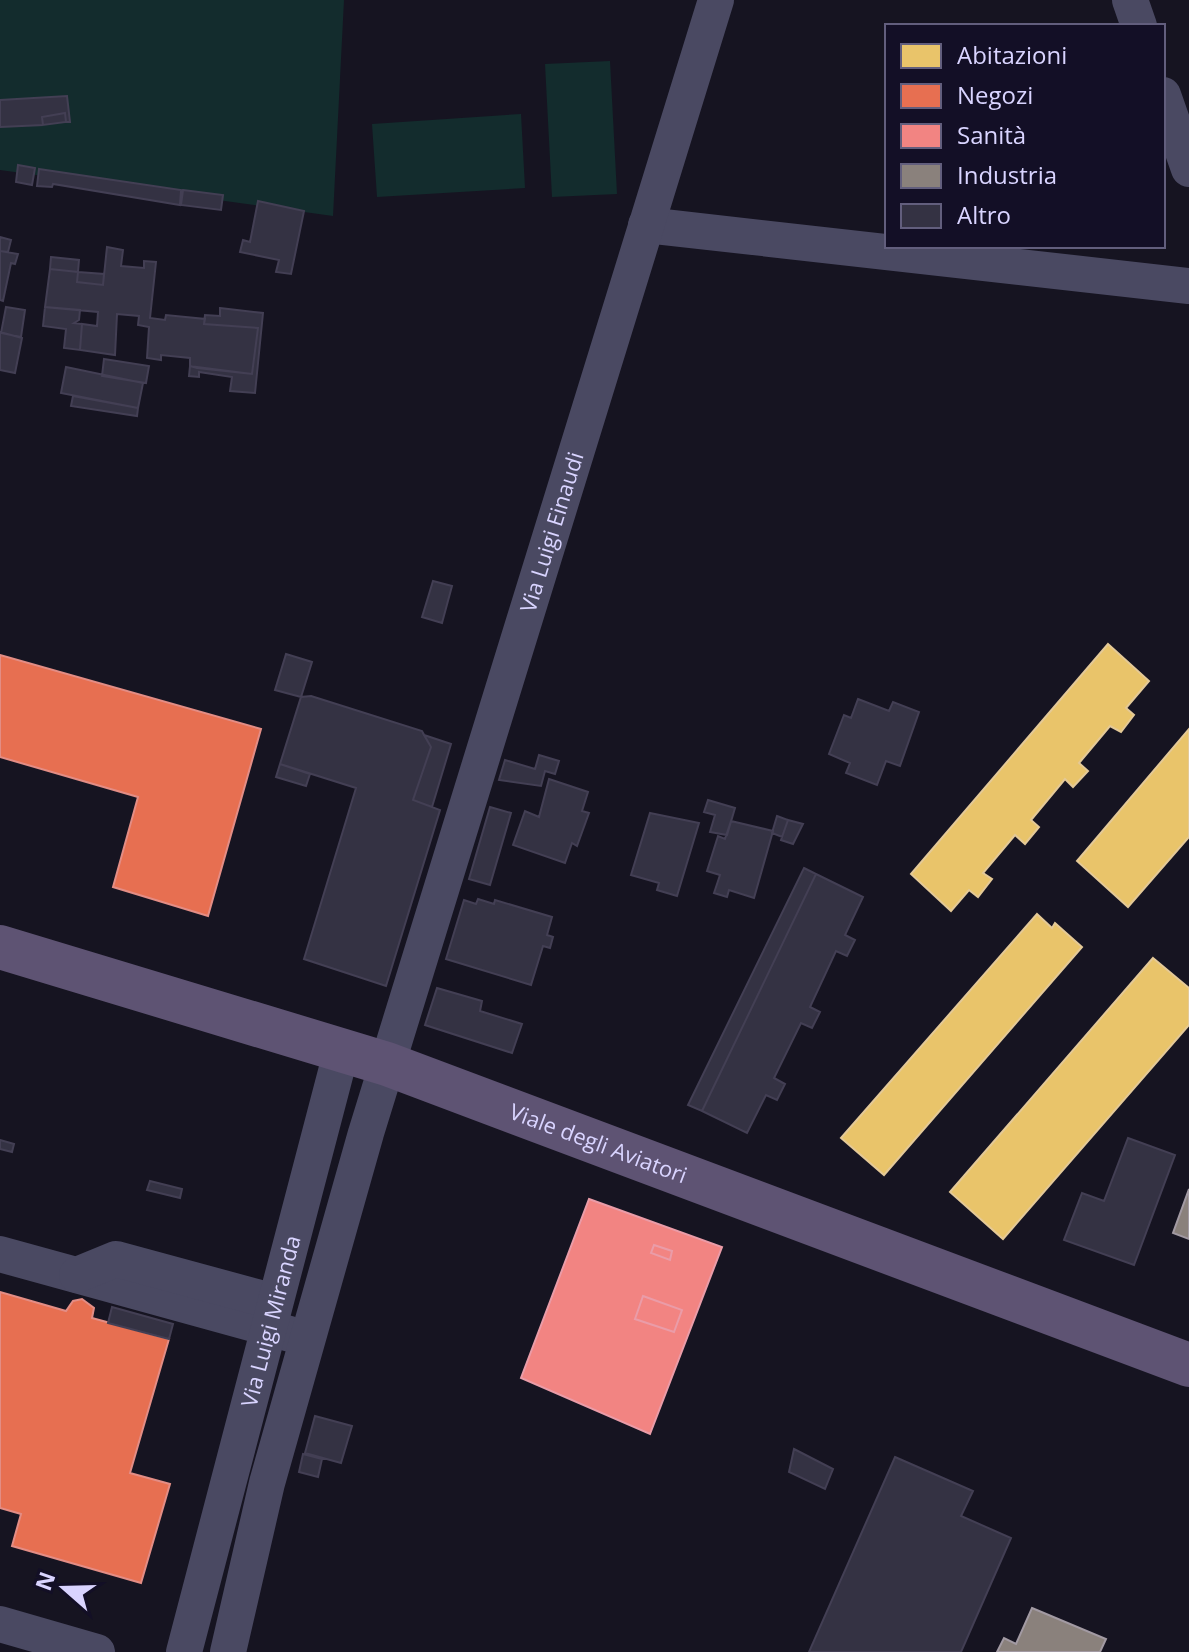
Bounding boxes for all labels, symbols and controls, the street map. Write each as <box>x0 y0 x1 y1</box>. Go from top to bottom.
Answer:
legend <box>885 24 1165 248</box>
text: Abitazioni <box>957 38 1067 71</box>
text: Negozi <box>957 78 1033 111</box>
text: Sanità <box>957 118 1026 151</box>
text: Industria <box>957 158 1057 191</box>
text: Altro <box>957 198 1011 231</box>
street label: Via Luigi Einaudi <box>512 448 590 616</box>
street label: Viale degli Aviatori <box>506 1095 692 1189</box>
street label: Via Luigi Miranda <box>233 1232 307 1410</box>
north arrow <box>24 1548 104 1628</box>
text: N <box>27 1567 61 1594</box>

